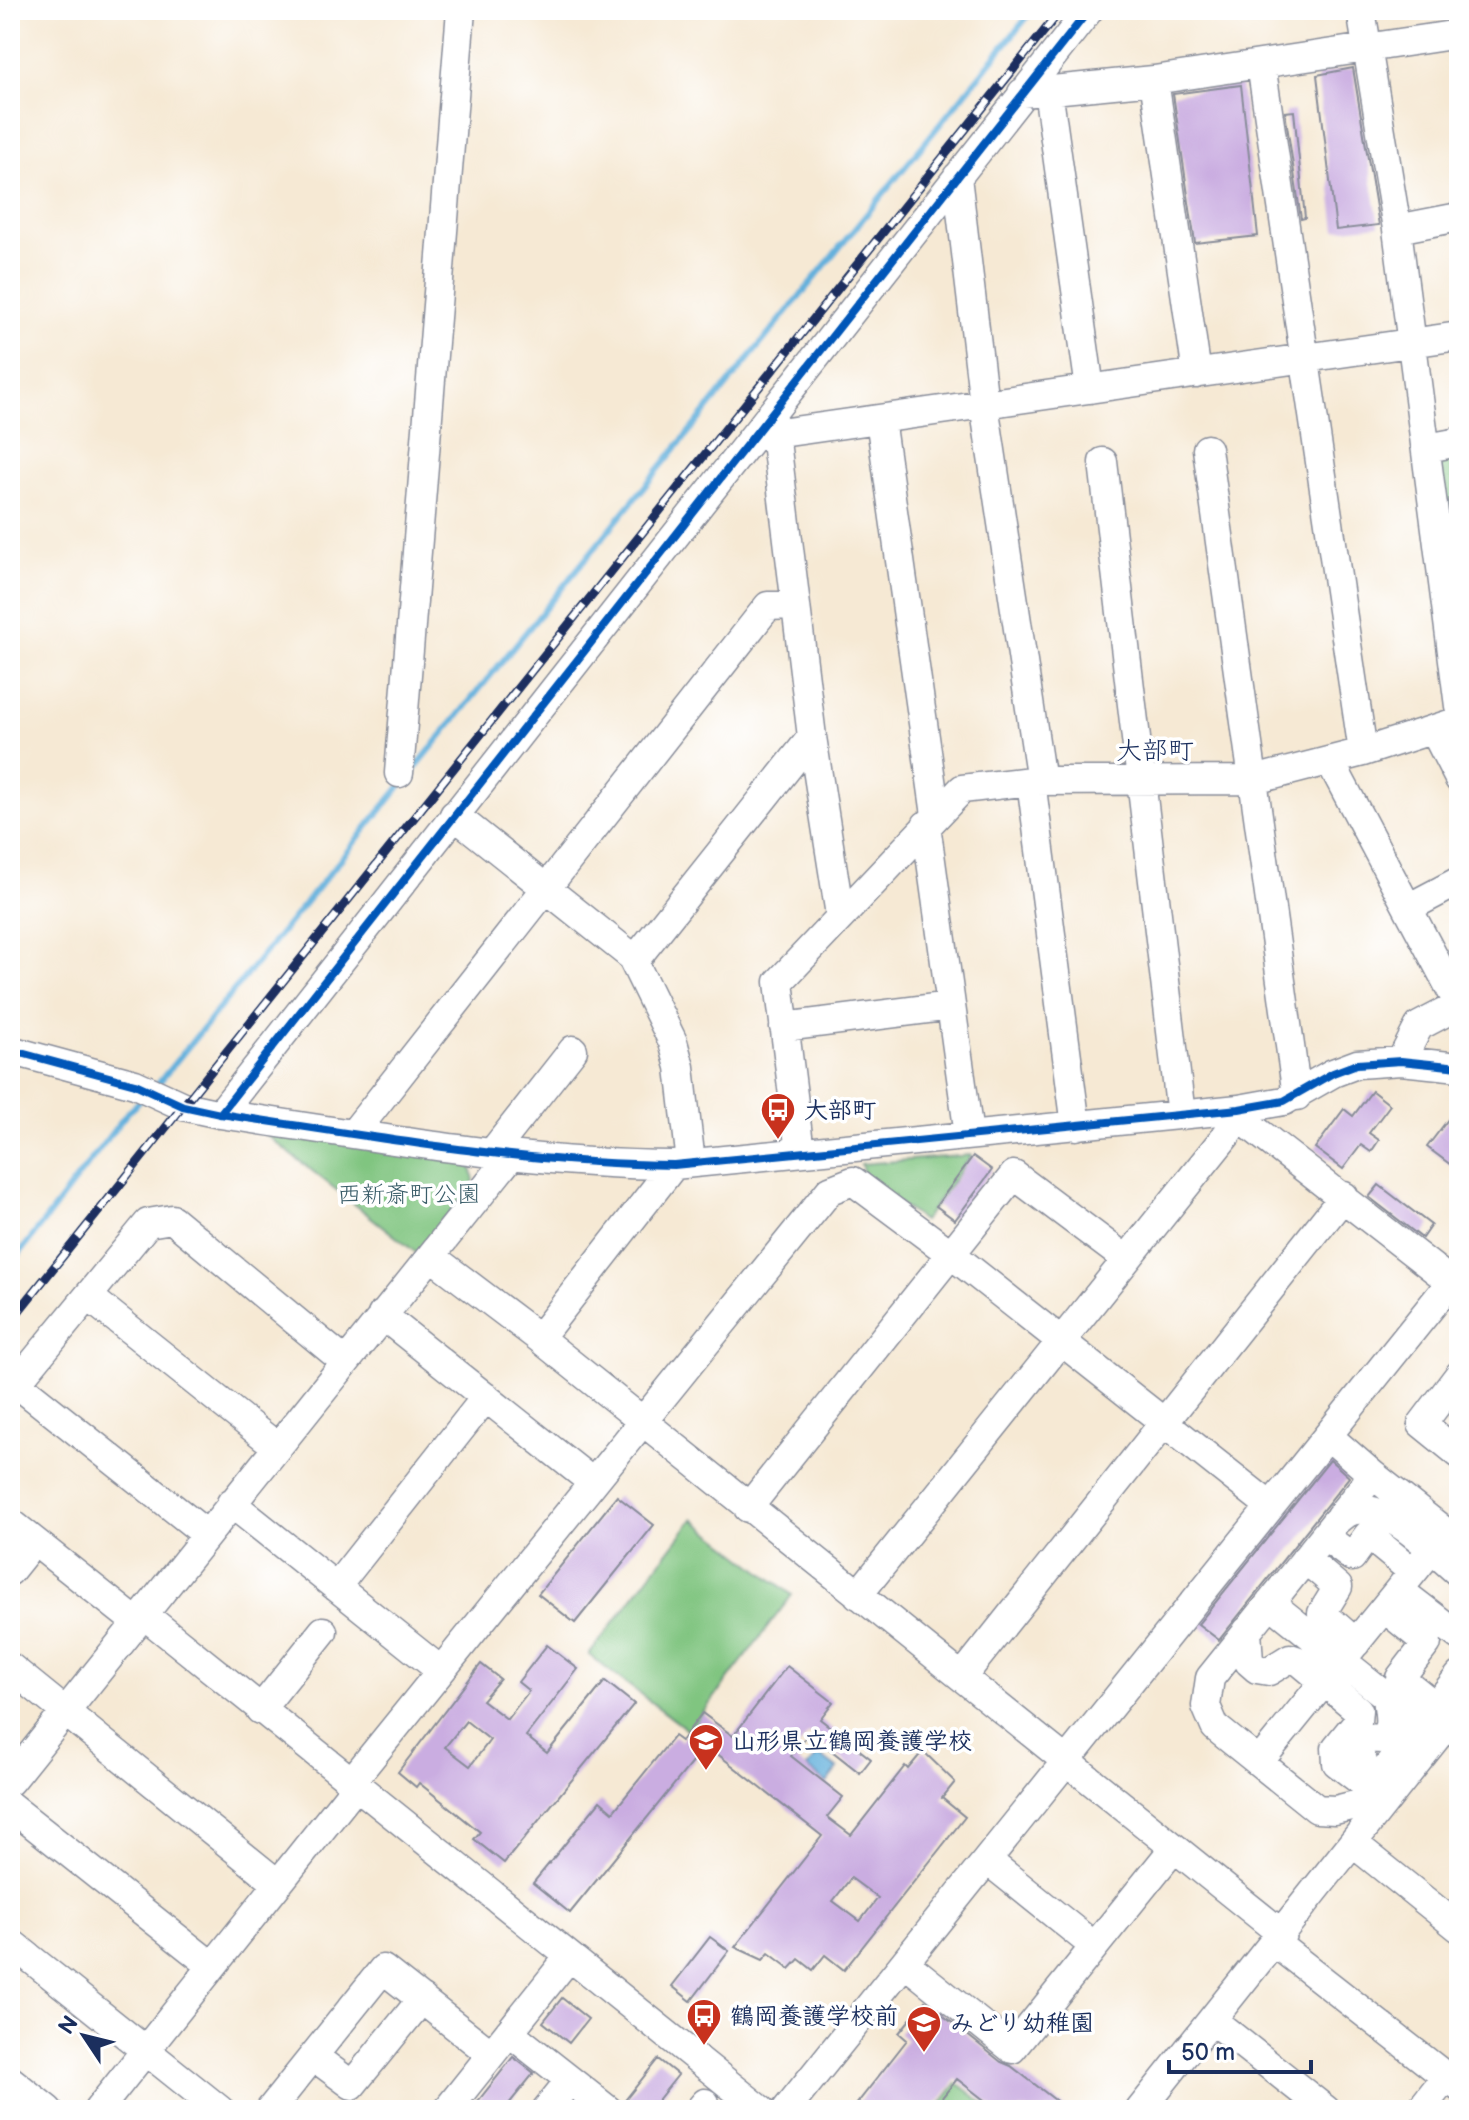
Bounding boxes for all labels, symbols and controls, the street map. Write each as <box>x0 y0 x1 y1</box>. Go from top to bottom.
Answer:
district label: 大部町 <box>1116 736 1194 767</box>
bus stop icon: 大部町 <box>759 1091 797 1141</box>
place label: 大部町 <box>804 1096 876 1125</box>
park label: 西新斎町公園 <box>337 1180 481 1209</box>
school or university icon: 山形県立鶴岡養護学校 <box>687 1722 725 1772</box>
place label: 山形県立鶴岡養護学校 <box>732 1727 972 1756</box>
north arrow <box>44 1996 124 2076</box>
bus stop icon: 鶴岡養護学校前 <box>685 1997 723 2047</box>
place label: 鶴岡養護学校前 <box>730 2002 898 2031</box>
school or university icon: みどり幼稚園 <box>905 2004 943 2054</box>
place label: みどり幼稚園 <box>950 2009 1094 2038</box>
text: N <box>53 2011 85 2040</box>
scale bar <box>1169 2024 1311 2074</box>
text: 50 m <box>1181 2038 1235 2067</box>

